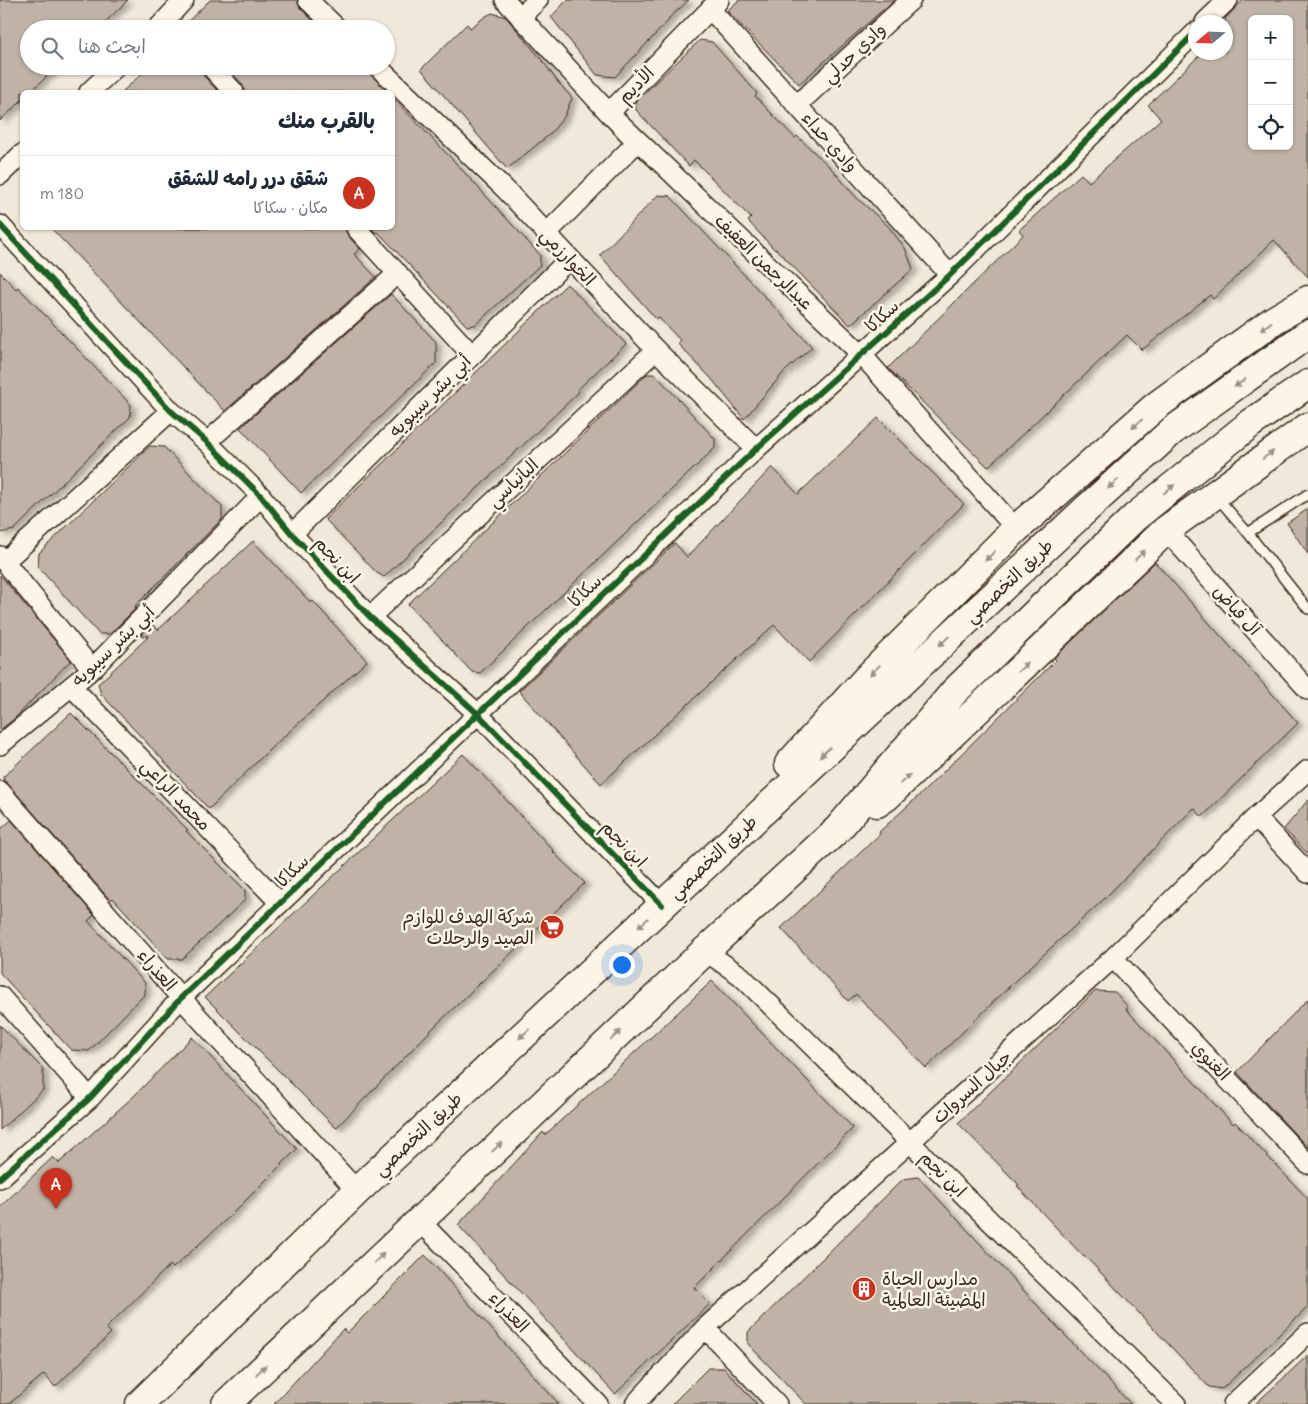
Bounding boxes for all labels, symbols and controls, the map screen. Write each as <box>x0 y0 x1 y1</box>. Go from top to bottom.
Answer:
north arrow <box>1188 15 1233 60</box>
map controls <box>1248 15 1293 150</box>
button: + <box>1248 15 1293 60</box>
street label: وادي حدلي <box>817 18 894 91</box>
search box <box>20 20 395 75</box>
icon: search <box>38 34 66 62</box>
text: ابحث هنا <box>78 34 146 58</box>
button: − <box>1248 60 1293 105</box>
street label: الأديم <box>612 61 661 110</box>
button: locate <box>1248 105 1293 150</box>
street label: وادي حداء <box>796 106 864 178</box>
text: بالقرب منك <box>278 107 375 134</box>
text: شقق درر رامه للشقق <box>168 166 328 190</box>
text: 180 m <box>40 183 84 203</box>
text: A <box>354 183 364 203</box>
text: مكان · سكاكا <box>253 197 328 217</box>
street label: عبدالرحمن العفيف <box>710 209 819 315</box>
street label: الخوارزمي <box>532 223 601 294</box>
street label: سكاكا <box>860 294 903 337</box>
one-way arrow <box>1260 320 1273 331</box>
street label: أبي بشر سيبويه <box>384 349 480 445</box>
one-way arrow <box>1233 378 1247 388</box>
one-way arrow <box>1130 418 1143 429</box>
one-way arrow <box>1261 450 1275 460</box>
street label: البانياسي <box>482 453 547 516</box>
one-way arrow <box>1107 479 1120 490</box>
one-way arrow <box>1162 484 1175 495</box>
street label: ابن نجم <box>307 531 365 590</box>
street label: طريق التخصصي <box>959 534 1061 631</box>
one-way arrow <box>984 549 996 561</box>
one-way arrow <box>1134 549 1146 561</box>
street label: سكاكا <box>563 569 606 612</box>
street label: آل فياض <box>1208 579 1267 641</box>
street label: أبي بشر سيبويه <box>66 600 163 695</box>
one-way arrow <box>938 636 951 647</box>
one-way arrow <box>1017 661 1029 673</box>
one-way arrow <box>869 664 881 676</box>
one-way arrow <box>820 746 832 758</box>
street label: محمد الراعي <box>133 754 216 839</box>
one-way arrow <box>899 773 911 785</box>
street label: طريق التخصصي <box>663 810 765 907</box>
street label: ابن نجم <box>594 815 652 874</box>
street label: سكاكا <box>270 849 313 892</box>
place label: شركة الهدف للوازم الصيد والرحلات <box>402 905 534 949</box>
supermarket icon: شركة الهدف للوازم الصيد والرحلات <box>539 914 565 940</box>
one-way arrow <box>637 917 649 929</box>
street label: العذراء <box>133 944 182 996</box>
your location <box>609 952 635 978</box>
one-way arrow <box>519 1028 531 1040</box>
one-way arrow <box>609 1029 621 1041</box>
street label: الغنوي <box>1186 1036 1236 1087</box>
street label: جبال السروات <box>927 1045 1016 1128</box>
street label: طريق التخصصي <box>368 1087 470 1184</box>
one-way arrow <box>491 1141 503 1153</box>
street label: ابن نجم <box>913 1145 972 1204</box>
pin: A <box>40 1168 72 1209</box>
one-way arrow <box>373 1252 385 1264</box>
place label: مدارس الحياة المضيئة العالمية <box>882 1267 986 1311</box>
building icon: مدارس الحياة المضيئة العالمية <box>851 1276 877 1302</box>
street label: العذراء <box>484 1286 535 1337</box>
one-way arrow <box>255 1364 267 1376</box>

